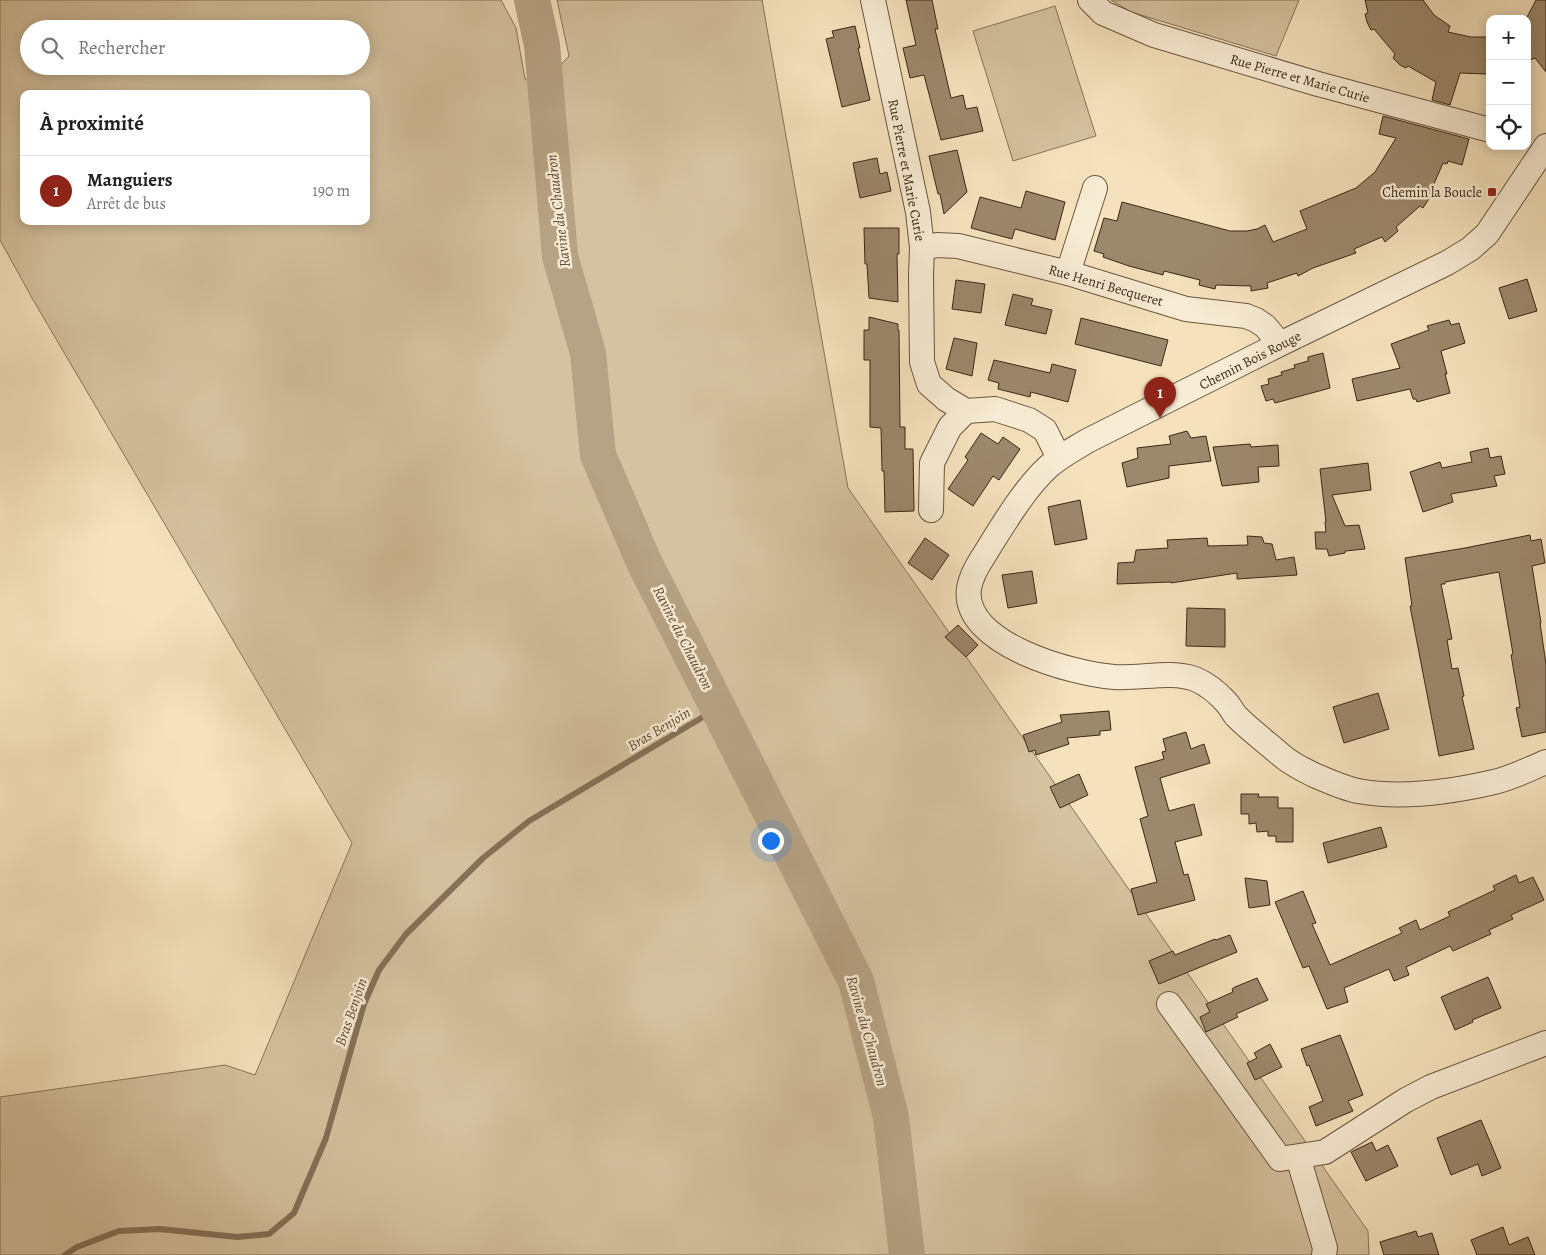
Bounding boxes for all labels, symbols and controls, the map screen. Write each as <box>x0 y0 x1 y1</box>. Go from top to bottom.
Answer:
map controls <box>1486 15 1531 150</box>
button: + <box>1486 15 1531 60</box>
search box <box>20 20 370 75</box>
icon: search <box>38 34 66 62</box>
text: Rechercher <box>78 35 165 61</box>
street label: Rue Pierre et Marie Curie <box>1228 49 1372 108</box>
button: − <box>1486 60 1531 105</box>
street label: Rue Pierre et Marie Curie <box>883 97 930 243</box>
button: locate <box>1486 105 1531 150</box>
text: À proximité <box>40 109 144 137</box>
water label: Ravine du Chaudron <box>541 153 575 269</box>
text: Manguiers <box>87 167 173 193</box>
text: 1 <box>53 180 59 202</box>
text: 190 m <box>312 180 350 202</box>
place label: Chemin la Boucle <box>1382 183 1482 202</box>
marker: Chemin la Boucle <box>1486 186 1498 198</box>
text: Arrêt de bus <box>87 193 166 215</box>
street label: Rue Henri Becqueret <box>1046 260 1166 311</box>
street label: Chemin Bois Rouge <box>1196 327 1304 394</box>
pin: 1 <box>1144 377 1176 418</box>
water label: Ravine du Chaudron <box>648 583 718 693</box>
water label: Bras Benjoin <box>624 702 694 756</box>
your location <box>758 828 784 854</box>
water label: Ravine du Chaudron <box>842 974 892 1088</box>
water label: Bras Benjoin <box>330 975 372 1049</box>

